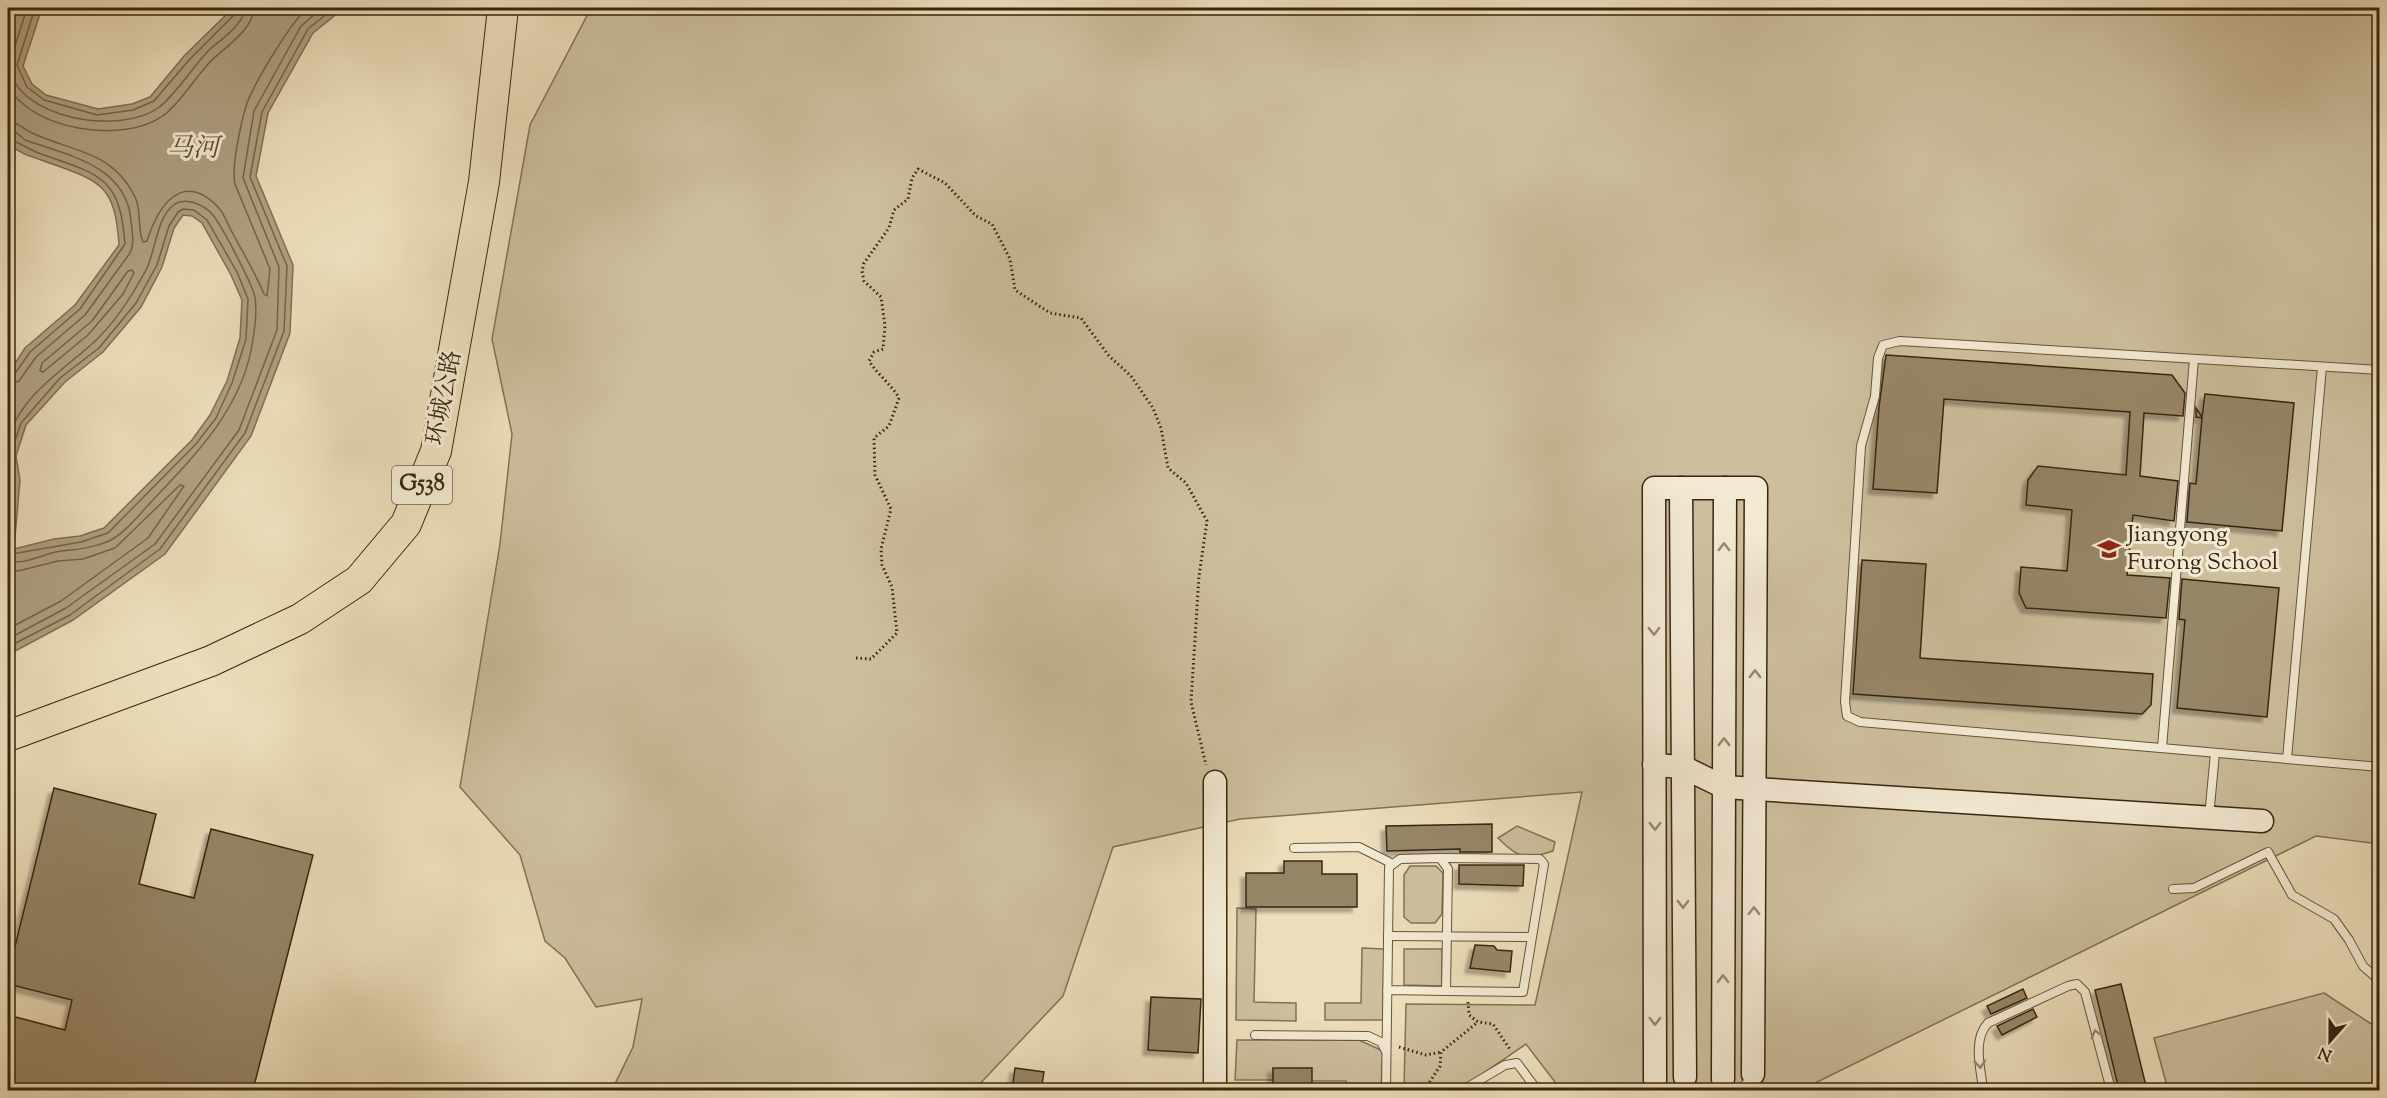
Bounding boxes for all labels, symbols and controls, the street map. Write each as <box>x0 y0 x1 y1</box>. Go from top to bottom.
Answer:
water label: 马河 <box>167 131 223 168</box>
street label: 环城公路 <box>419 348 471 448</box>
road number: G538 <box>392 466 452 504</box>
place label: Jiangyong Furong School <box>2125 518 2279 580</box>
school or university icon: Jiangyong Furong School <box>2096 536 2122 562</box>
one-way arrow <box>1718 542 1730 551</box>
one-way arrow <box>1648 626 1660 635</box>
one-way arrow <box>1749 669 1761 678</box>
one-way arrow <box>1718 737 1730 746</box>
one-way arrow <box>1648 821 1661 830</box>
one-way arrow <box>1677 899 1690 908</box>
one-way arrow <box>1748 906 1760 915</box>
one-way arrow <box>1717 974 1729 983</box>
north arrow <box>2300 1011 2360 1071</box>
one-way arrow <box>1649 1016 1661 1025</box>
one-way arrow <box>2090 1029 2103 1039</box>
text: N <box>2315 1040 2336 1066</box>
one-way arrow <box>1973 1059 1986 1068</box>

